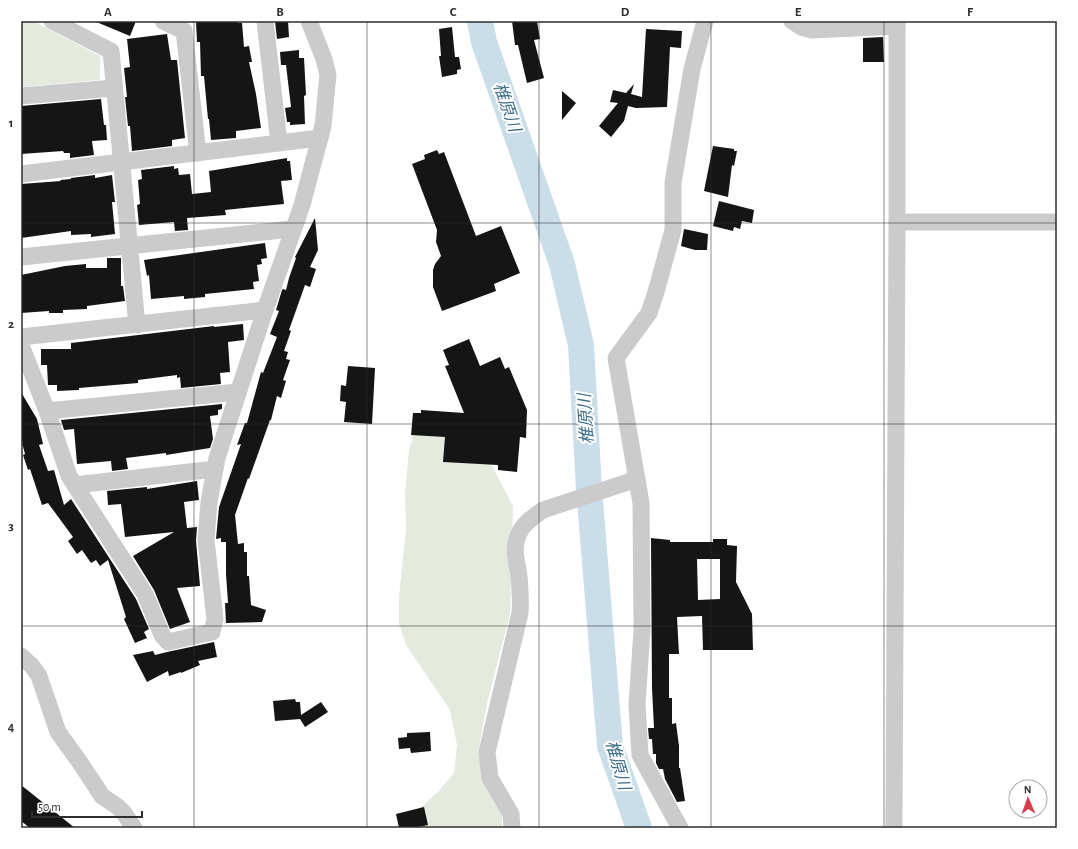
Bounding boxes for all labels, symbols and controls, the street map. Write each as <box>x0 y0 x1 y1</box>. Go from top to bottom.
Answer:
text: A <box>104 6 112 19</box>
text: B <box>276 6 284 19</box>
text: C <box>450 6 457 19</box>
text: D <box>621 6 630 19</box>
text: E <box>795 6 802 19</box>
text: F <box>967 6 974 19</box>
water label: 椎原川 <box>491 80 525 136</box>
text: 1 <box>9 117 13 130</box>
text: 2 <box>8 318 14 331</box>
water label: 椎原川 <box>575 391 596 445</box>
text: 3 <box>8 520 14 533</box>
text: 4 <box>8 721 15 734</box>
water label: 椎原川 <box>603 738 635 794</box>
north arrow <box>1008 779 1048 819</box>
text: N <box>1024 784 1032 795</box>
scale bar <box>32 793 142 819</box>
text: 50 m <box>38 801 61 813</box>

